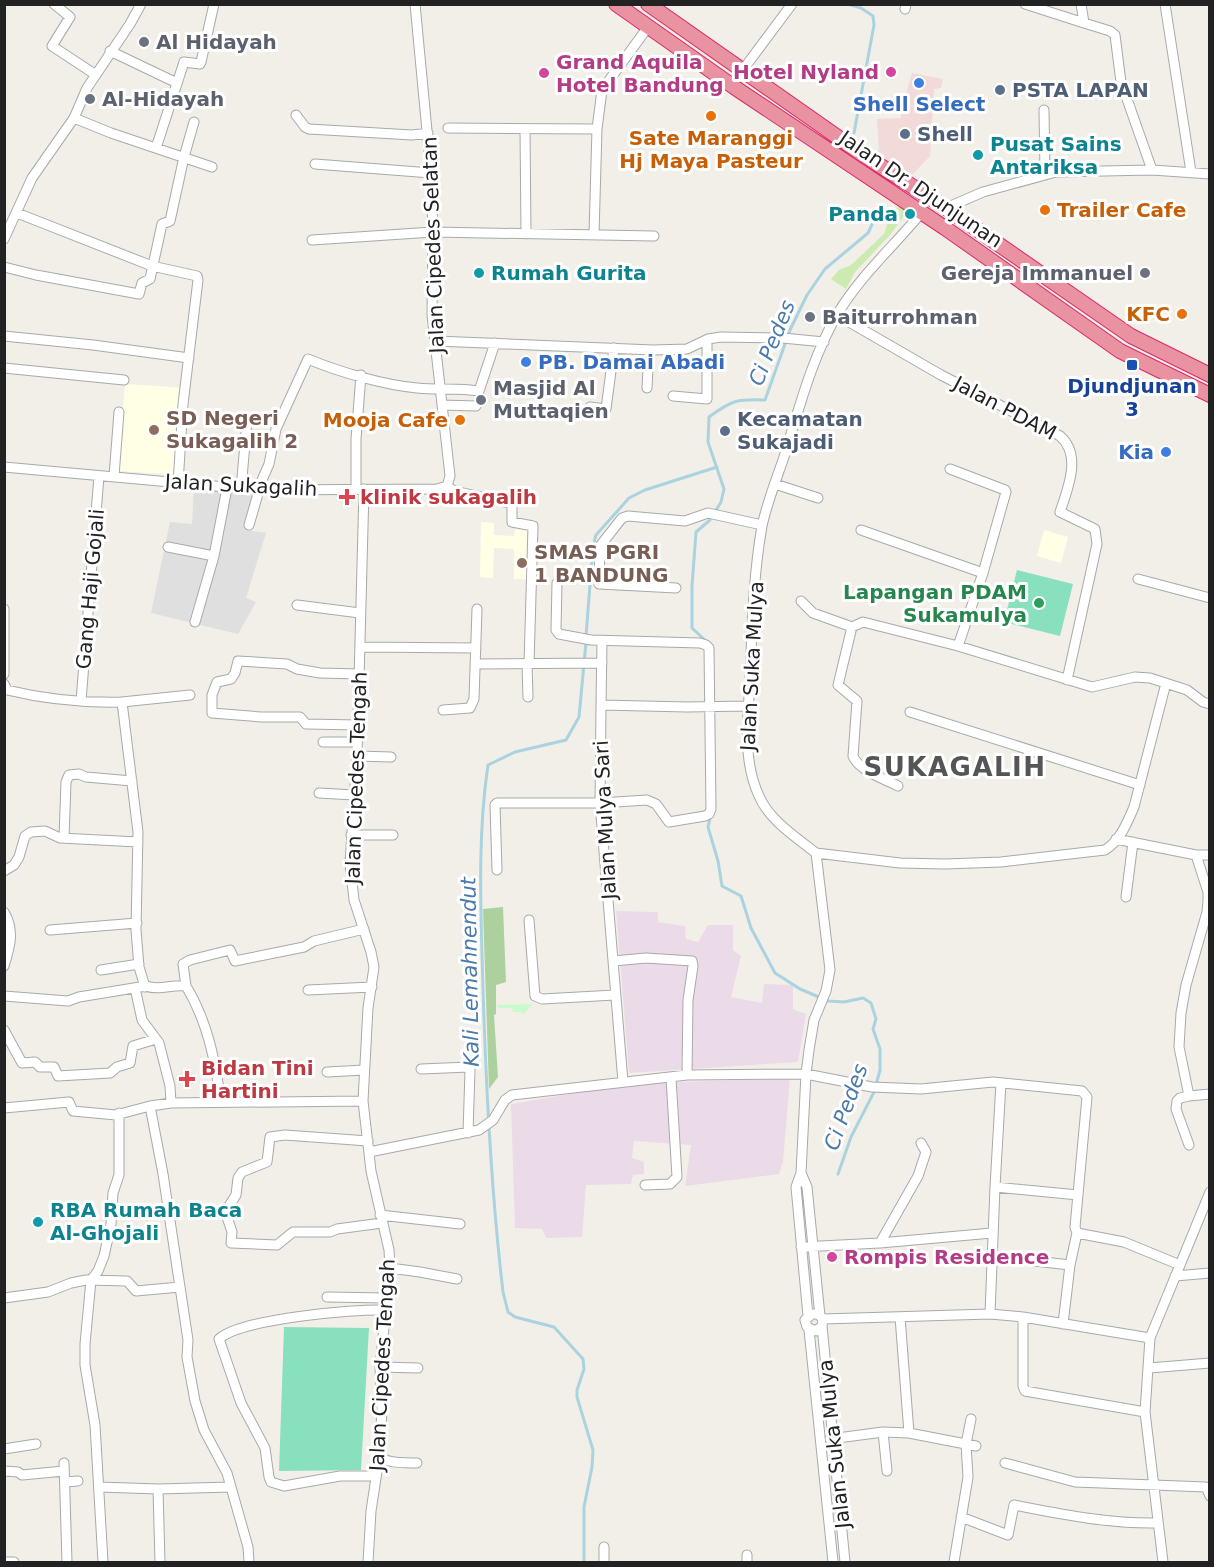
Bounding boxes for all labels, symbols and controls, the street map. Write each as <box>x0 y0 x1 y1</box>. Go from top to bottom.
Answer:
place label: Al Hidayah <box>156 30 277 54</box>
marker: Al Hidayah <box>137 35 151 49</box>
place label: Grand Aquila Hotel Bandung <box>556 50 724 97</box>
place label: Hotel Nyland <box>733 60 879 84</box>
marker: Hotel Nyland <box>884 65 898 79</box>
marker: Grand Aquila Hotel Bandung <box>537 66 551 80</box>
marker: Shell Select <box>912 76 926 90</box>
place label: PSTA LAPAN <box>1012 78 1149 102</box>
marker: PSTA LAPAN <box>993 83 1007 97</box>
place label: Al-Hidayah <box>102 87 224 111</box>
marker: Al-Hidayah <box>83 92 97 106</box>
place label: Shell Select <box>853 92 986 116</box>
marker: Sate Maranggi Hj Maya Pasteur <box>704 109 718 123</box>
place label: Shell <box>917 122 973 146</box>
street label: Jalan Dr. Djunjunan <box>833 124 1007 253</box>
place label: Sate Maranggi Hj Maya Pasteur <box>619 126 803 173</box>
marker: Shell <box>898 127 912 141</box>
place label: Pusat Sains Antariksa <box>990 132 1122 179</box>
street label: Jalan Cipedes Selatan <box>417 136 449 356</box>
marker: Pusat Sains Antariksa <box>971 148 985 162</box>
place label: Trailer Cafe <box>1057 198 1186 222</box>
place label: Panda <box>828 202 898 226</box>
marker: Trailer Cafe <box>1038 203 1052 217</box>
marker: Panda <box>903 207 917 221</box>
place label: Rumah Gurita <box>491 261 647 285</box>
place label: Gereja Immanuel <box>941 261 1133 285</box>
marker: Rumah Gurita <box>472 266 486 280</box>
marker: Gereja Immanuel <box>1138 266 1152 280</box>
water label: Ci Pedes <box>744 297 800 389</box>
place label: KFC <box>1126 302 1170 326</box>
place label: Baiturrohman <box>822 305 978 329</box>
marker: KFC <box>1175 307 1189 321</box>
marker: Baiturrohman <box>803 310 817 324</box>
place label: PB. Damai Abadi <box>538 350 725 374</box>
marker: PB. Damai Abadi <box>519 355 533 369</box>
marker: Djundjunan 3 <box>1125 358 1139 372</box>
street label: Jalan PDAM <box>948 370 1061 445</box>
place label: Djundjunan 3 <box>1067 374 1197 421</box>
place label: Masjid Al Muttaqien <box>493 376 609 423</box>
marker: Masjid Al Muttaqien <box>474 393 488 407</box>
place label: SD Negeri Sukagalih 2 <box>166 406 298 453</box>
place label: Kecamatan Sukajadi <box>737 407 863 454</box>
place label: Mooja Cafe <box>323 408 448 432</box>
marker: Mooja Cafe <box>453 413 467 427</box>
marker: SD Negeri Sukagalih 2 <box>147 423 161 437</box>
marker: Kecamatan Sukajadi <box>718 424 732 438</box>
place label: Kia <box>1118 440 1154 464</box>
marker: Kia <box>1159 445 1173 459</box>
street label: Jalan Sukagalih <box>162 469 318 501</box>
place label: klinik sukagalih <box>360 485 537 509</box>
marker: klinik sukagalih <box>338 488 356 506</box>
street label: Gang Haji Gojali <box>71 508 109 670</box>
place label: SMAS PGRI 1 BANDUNG <box>534 540 668 587</box>
marker: SMAS PGRI 1 BANDUNG <box>515 556 529 570</box>
place label: Lapangan PDAM Sukamulya <box>843 580 1027 627</box>
street label: Jalan Suka Mulya <box>735 581 768 753</box>
marker: Lapangan PDAM Sukamulya <box>1032 596 1046 610</box>
street label: Jalan Cipedes Tengah <box>340 671 372 887</box>
street label: Jalan Mulya Sari <box>589 740 621 902</box>
district label: SUKAGALIH <box>863 752 1047 782</box>
water label: Kali Lemahnendut <box>456 876 484 1067</box>
place label: Bidan Tini Hartini <box>201 1056 314 1103</box>
water label: Ci Pedes <box>819 1061 873 1153</box>
marker: Bidan Tini Hartini <box>178 1070 196 1088</box>
place label: RBA Rumah Baca Al-Ghojali <box>50 1198 242 1245</box>
marker: RBA Rumah Baca Al-Ghojali <box>31 1215 45 1229</box>
place label: Rompis Residence <box>844 1245 1049 1269</box>
marker: Rompis Residence <box>825 1250 839 1264</box>
street label: Jalan Cipedes Tengah <box>364 1258 400 1474</box>
street label: Jalan Suka Mulya <box>813 1358 855 1532</box>

